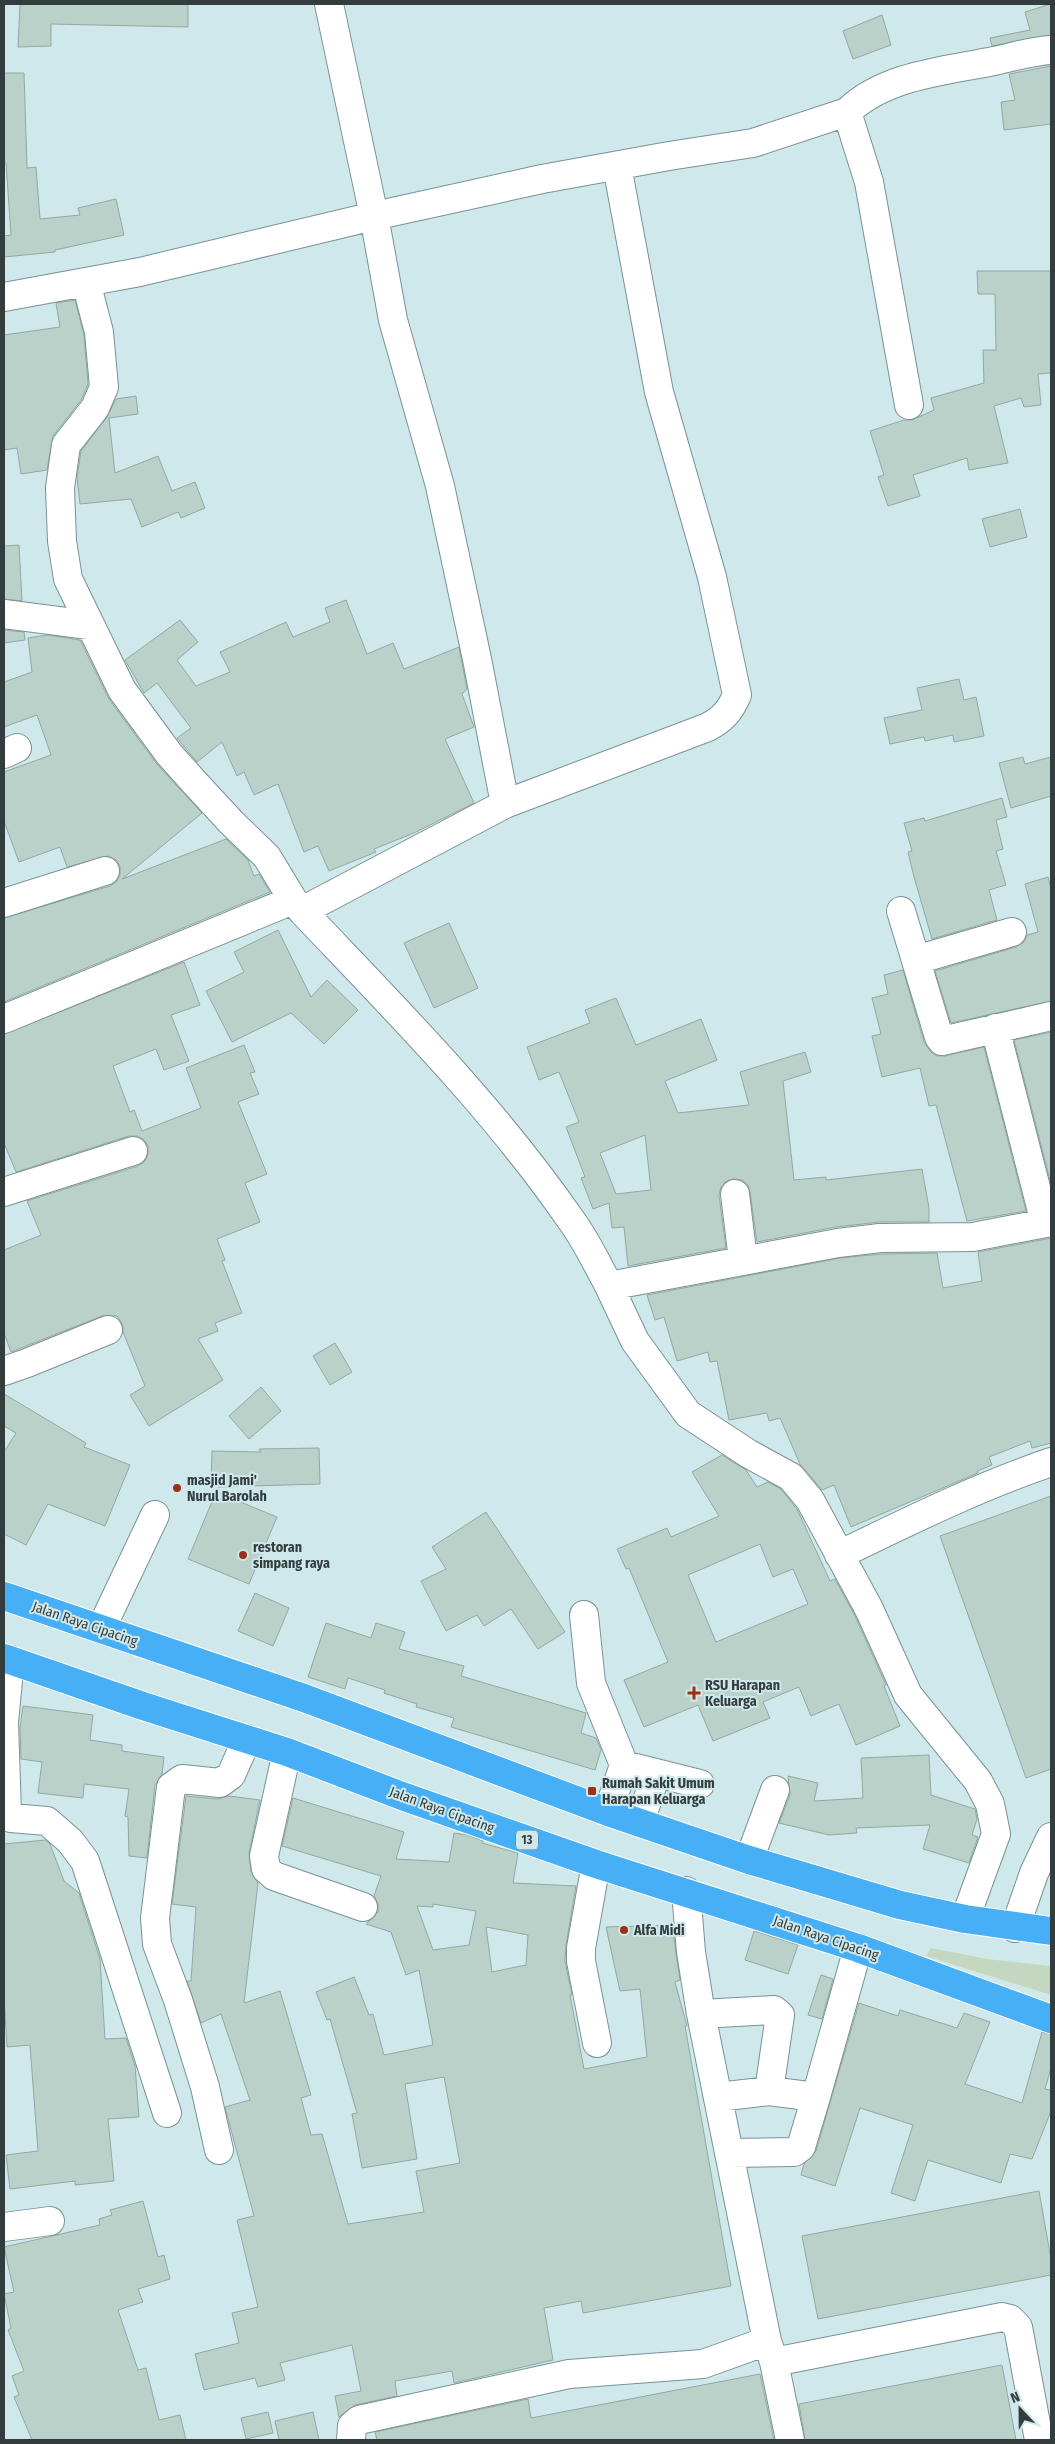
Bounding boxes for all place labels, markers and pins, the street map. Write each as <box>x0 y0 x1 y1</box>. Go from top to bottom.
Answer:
place label: masjid Jami' Nurul Barolah <box>187 1472 267 1505</box>
marker: masjid Jami' Nurul Barolah <box>171 1482 183 1494</box>
place label: restoran simpang raya <box>253 1539 330 1572</box>
marker: restoran simpang raya <box>237 1549 249 1561</box>
place label: RSU Harapan Keluarga <box>705 1677 780 1710</box>
marker: RSU Harapan Keluarga <box>687 1686 701 1700</box>
place label: Rumah Sakit Umum Harapan Keluarga <box>602 1775 715 1808</box>
marker: Rumah Sakit Umum Harapan Keluarga <box>586 1785 598 1797</box>
place label: Alfa Midi <box>633 1922 685 1939</box>
marker: Alfa Midi <box>618 1924 630 1936</box>

